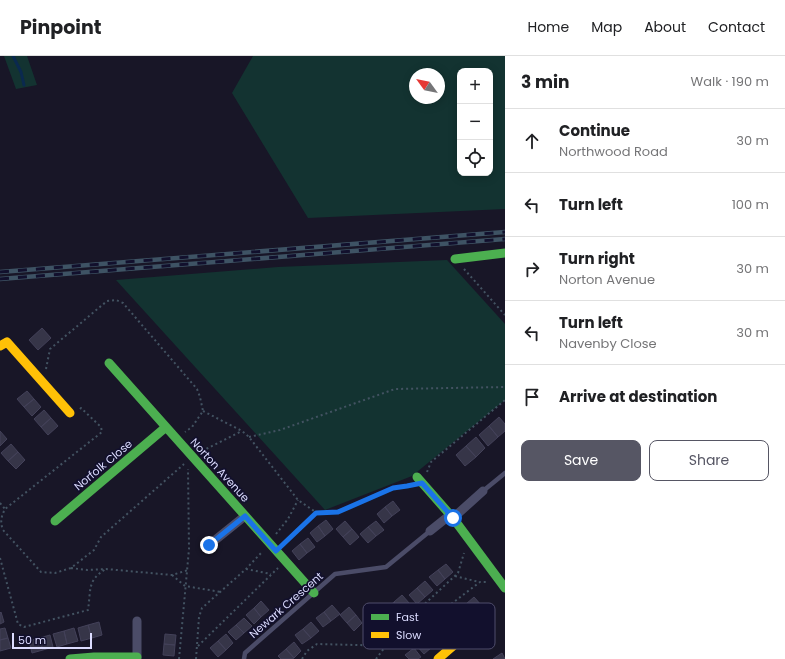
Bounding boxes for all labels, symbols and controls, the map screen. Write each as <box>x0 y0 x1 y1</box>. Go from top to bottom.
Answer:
text: Pinpoint <box>20 14 101 41</box>
text: Home <box>527 17 569 37</box>
text: Map <box>591 17 622 37</box>
text: About <box>644 17 686 37</box>
text: Contact <box>708 17 765 37</box>
north arrow <box>409 68 445 104</box>
map controls <box>457 68 493 176</box>
button: + <box>457 68 493 104</box>
text: 3 min <box>521 70 569 94</box>
text: Walk · 190 m <box>691 72 769 91</box>
button: − <box>457 104 493 140</box>
text: Continue <box>559 120 630 141</box>
icon: ahead <box>521 130 543 152</box>
text: 30 m <box>736 131 769 150</box>
button: locate <box>457 140 493 176</box>
text: Northwood Road <box>559 142 668 161</box>
icon: left <box>521 194 543 216</box>
text: Turn left <box>559 194 623 215</box>
text: 100 m <box>732 195 769 214</box>
text: Turn right <box>559 248 635 269</box>
icon: right <box>521 258 543 280</box>
text: 30 m <box>736 259 769 278</box>
text: Norton Avenue <box>559 270 655 289</box>
text: Turn left <box>559 312 623 333</box>
icon: left <box>521 322 543 344</box>
text: 30 m <box>736 323 769 342</box>
text: Navenby Close <box>559 334 657 353</box>
icon: arrive <box>521 386 543 408</box>
text: Arrive at destination <box>559 386 717 407</box>
street label: Norton Avenue <box>187 434 253 506</box>
street label: Norfolk Close <box>70 436 136 494</box>
button: Save <box>521 440 641 481</box>
button: Share <box>649 440 769 481</box>
route start <box>444 509 462 527</box>
route end <box>200 536 218 554</box>
street label: Newark Crescent <box>245 568 327 642</box>
legend <box>363 603 495 649</box>
text: Fast <box>396 609 419 625</box>
text: Slow <box>396 627 421 643</box>
scale bar <box>12 631 92 650</box>
text: 50 m <box>18 632 46 648</box>

